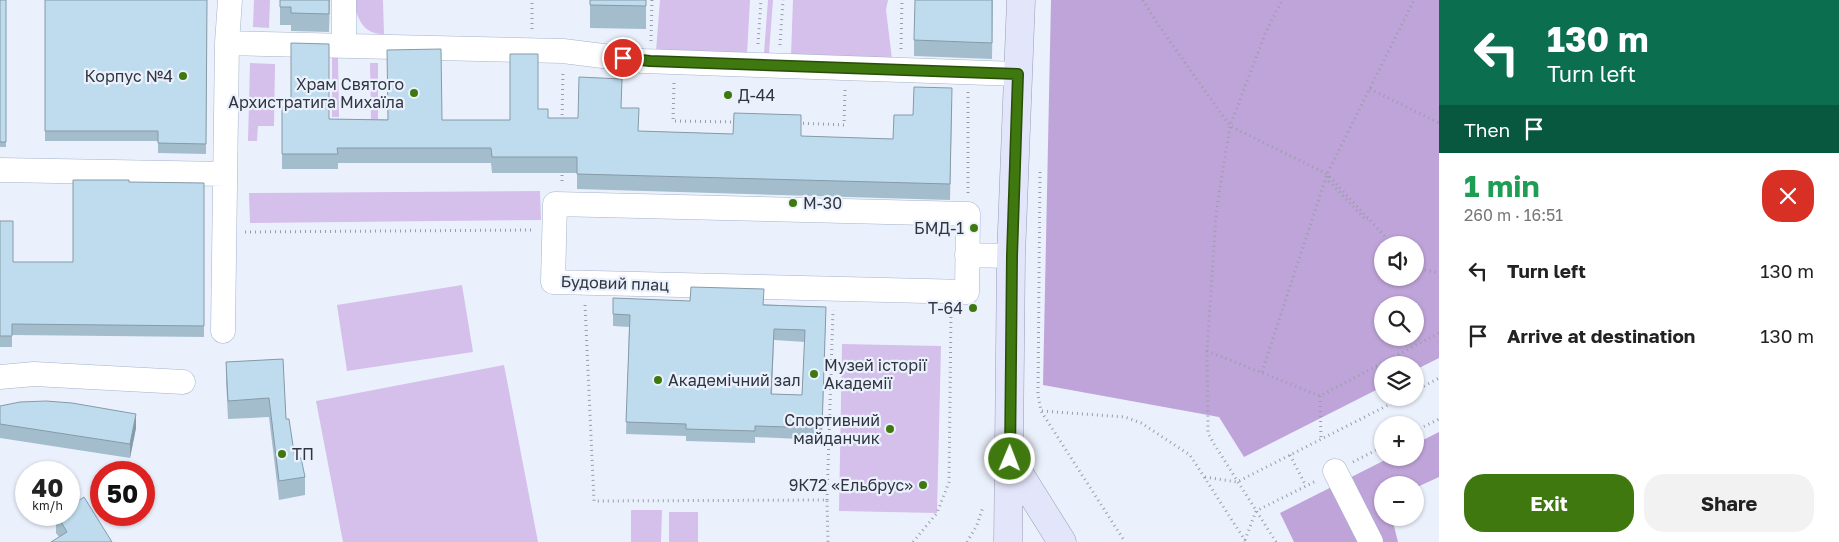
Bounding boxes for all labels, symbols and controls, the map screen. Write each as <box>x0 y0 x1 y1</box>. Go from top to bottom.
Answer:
text: 130 m <box>1547 18 1649 60</box>
icon: left <box>1464 20 1529 85</box>
pin <box>602 37 644 79</box>
icon: arrive <box>609 44 637 72</box>
text: Turn left <box>1547 60 1636 87</box>
place label: Корпус №4 <box>84 66 173 86</box>
marker: Корпус №4 <box>177 70 189 82</box>
place label: Храм Святого Архистратига Михаїла <box>228 74 404 112</box>
place label: Д-44 <box>738 85 775 105</box>
marker: Храм Святого Архистратига Михаїла <box>408 87 420 99</box>
marker: Д-44 <box>722 89 734 101</box>
icon: arrive <box>1520 115 1548 143</box>
text: Then <box>1464 118 1510 141</box>
text: 1 min <box>1464 168 1540 204</box>
button: close <box>1762 170 1814 222</box>
place label: М-30 <box>803 193 842 213</box>
marker: М-30 <box>787 197 799 209</box>
text: 260 m · 16:51 <box>1464 205 1563 225</box>
place label: БМД-1 <box>914 218 964 238</box>
marker: БМД-1 <box>968 222 980 234</box>
map controls <box>1374 236 1424 526</box>
button: sound <box>1374 236 1424 286</box>
icon: left <box>1464 257 1492 285</box>
text: Turn left <box>1507 259 1586 282</box>
text: 130 m <box>1760 259 1814 282</box>
street label: Будовий плац <box>560 271 670 295</box>
button: search <box>1374 296 1424 346</box>
place label: Т-64 <box>928 298 963 318</box>
marker: Т-64 <box>967 302 979 314</box>
icon: arrive <box>1464 322 1492 350</box>
text: Arrive at destination <box>1507 324 1695 347</box>
text: 130 m <box>1760 324 1814 347</box>
place label: Музей історії Академії <box>824 355 927 393</box>
button: layers <box>1374 356 1424 406</box>
marker: Музей історії Академії <box>808 368 820 380</box>
place label: Академічний зал <box>668 370 801 390</box>
marker: Академічний зал <box>652 374 664 386</box>
place label: Спортивний майданчик <box>784 410 880 448</box>
button: + <box>1374 416 1424 466</box>
marker: Спортивний майданчик <box>884 423 896 435</box>
position arrow <box>983 432 1035 484</box>
place label: ТП <box>292 444 314 464</box>
marker: ТП <box>276 448 288 460</box>
speed limit sign: 50 <box>90 461 155 526</box>
text: 40 <box>32 472 63 503</box>
button: Exit <box>1464 474 1634 532</box>
button: Share <box>1644 474 1814 532</box>
place label: 9К72 «Ельбрус» <box>789 475 913 495</box>
button: − <box>1374 476 1424 526</box>
marker: 9К72 «Ельбрус» <box>917 479 929 491</box>
text: km/h <box>32 498 63 513</box>

